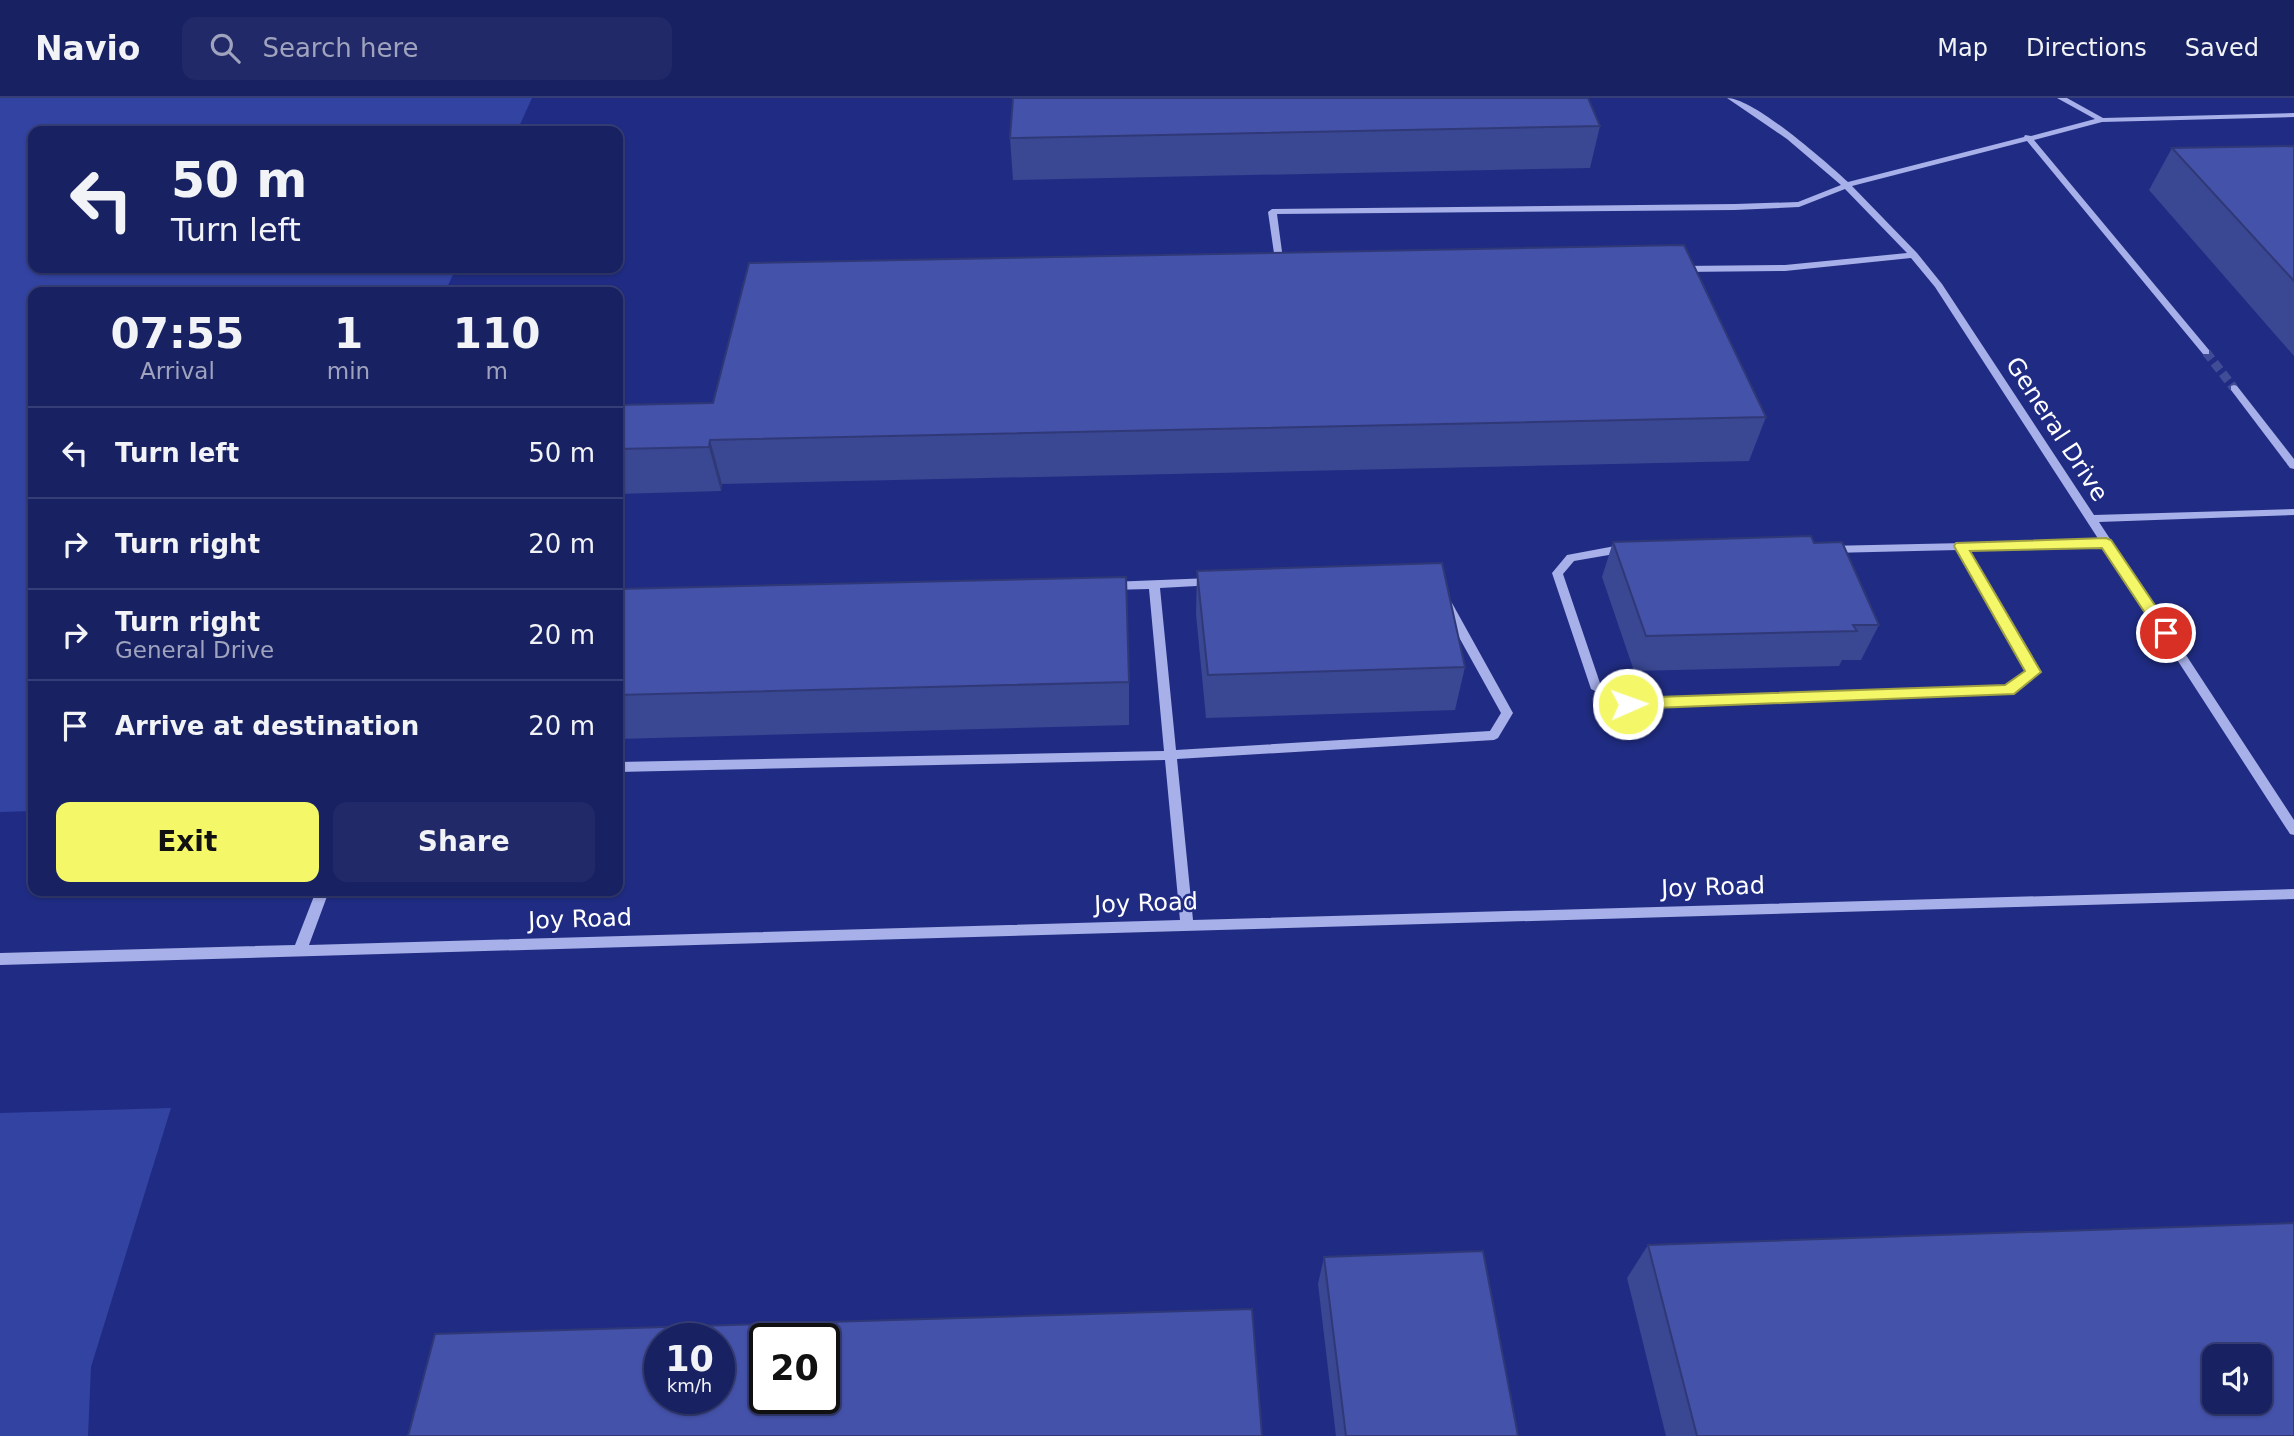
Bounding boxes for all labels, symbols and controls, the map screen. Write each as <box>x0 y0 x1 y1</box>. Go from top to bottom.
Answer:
search box <box>182 17 672 80</box>
text: Navio <box>35 29 140 68</box>
icon: search <box>206 29 244 67</box>
text: Search here <box>262 33 419 63</box>
text: Map <box>1937 34 1988 62</box>
text: Directions <box>2026 34 2147 62</box>
text: Saved <box>2185 34 2259 62</box>
text: 50 m <box>171 152 307 209</box>
icon: left <box>56 154 147 245</box>
text: Turn left <box>171 211 301 249</box>
text: 07:55 <box>111 309 244 358</box>
text: 1 <box>334 309 363 358</box>
text: 110 <box>453 309 540 358</box>
street label: General Drive <box>2000 352 2114 506</box>
text: Arrival <box>140 358 215 384</box>
text: min <box>327 358 370 384</box>
text: m <box>485 358 508 384</box>
icon: left <box>56 434 94 472</box>
text: Turn left <box>115 438 239 468</box>
text: 50 m <box>528 438 595 468</box>
icon: right <box>56 525 94 563</box>
text: Turn right <box>115 529 260 559</box>
text: 20 m <box>528 529 595 559</box>
pin <box>2136 603 2196 663</box>
text: Turn right <box>115 607 260 637</box>
icon: arrive <box>2147 614 2185 652</box>
icon: right <box>56 616 94 654</box>
text: 20 m <box>528 620 595 650</box>
text: General Drive <box>115 637 274 663</box>
position arrow <box>1591 667 1665 741</box>
icon: arrive <box>56 707 94 745</box>
text: Arrive at destination <box>115 711 419 741</box>
text: 20 m <box>528 711 595 741</box>
button: Exit <box>56 802 319 882</box>
button: Share <box>333 802 595 882</box>
street label: Joy Road <box>1659 871 1765 903</box>
street label: Joy Road <box>1092 887 1198 919</box>
street label: Joy Road <box>526 903 632 935</box>
speed limit sign: 20 <box>749 1323 840 1414</box>
text: 10 <box>665 1339 714 1379</box>
map controls <box>2202 1344 2272 1414</box>
button: sound <box>2202 1344 2272 1414</box>
text: km/h <box>667 1375 712 1396</box>

